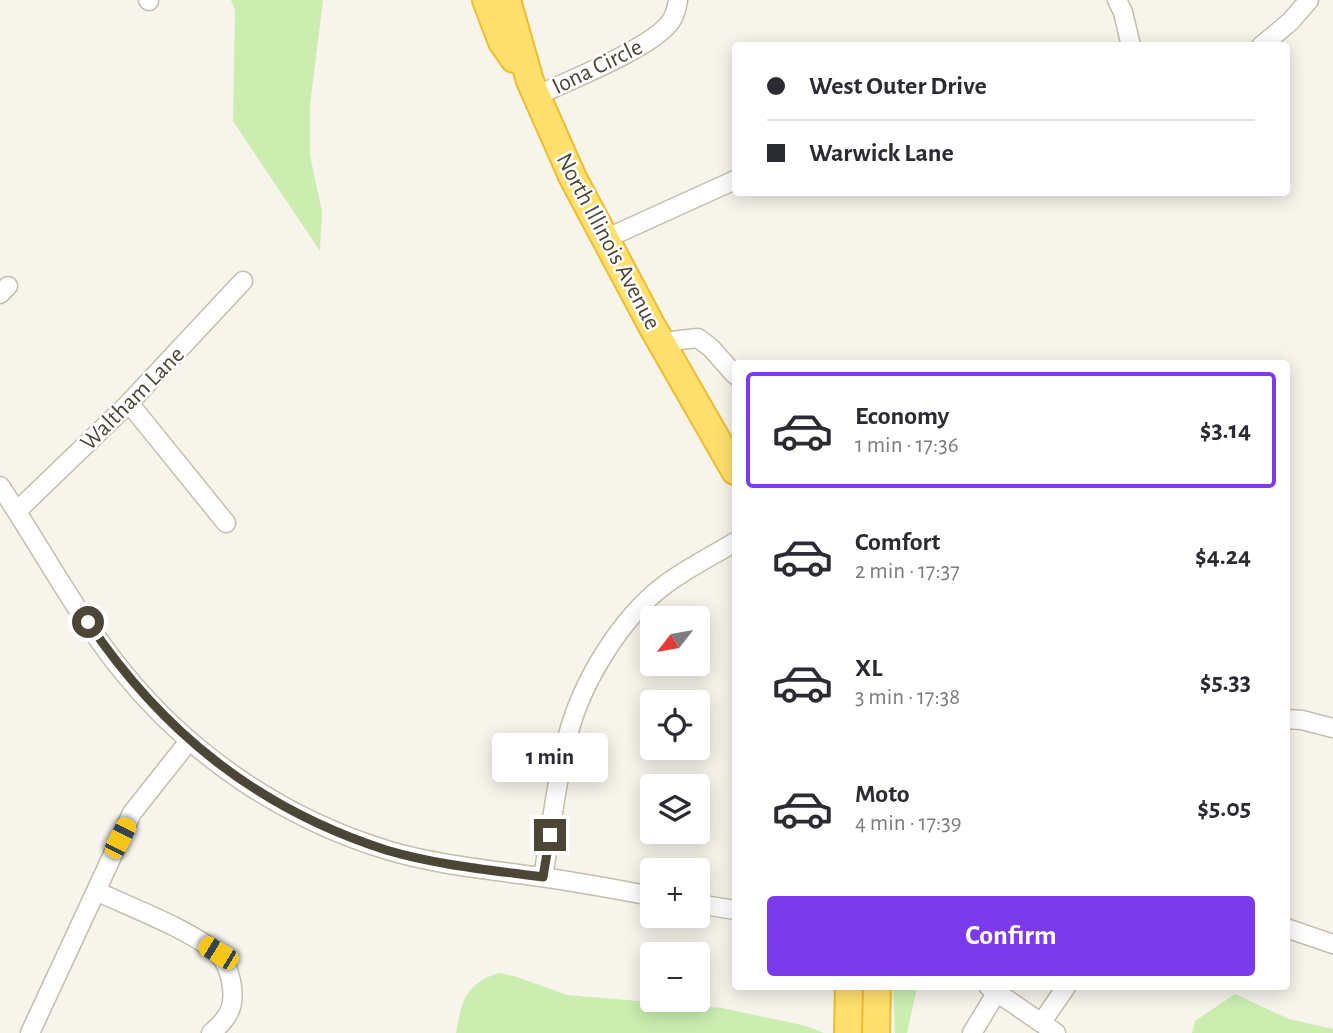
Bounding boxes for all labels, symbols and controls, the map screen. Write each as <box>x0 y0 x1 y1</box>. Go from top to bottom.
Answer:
street label: Iona Circle <box>549 35 646 99</box>
text: West Outer Drive <box>809 73 987 99</box>
text: Warwick Lane <box>809 140 954 166</box>
street label: North Illinois Avenue <box>551 149 665 334</box>
street label: Waltham Lane <box>76 342 189 455</box>
icon: car <box>771 399 834 462</box>
text: Economy <box>855 403 949 429</box>
text: $3.14 <box>1200 417 1251 443</box>
text: 1 min · 17:36 <box>855 434 958 457</box>
icon: car <box>771 525 834 588</box>
text: Comfort <box>855 529 940 555</box>
text: $4.24 <box>1195 543 1251 569</box>
text: 2 min · 17:37 <box>855 560 960 583</box>
route start <box>72 606 104 638</box>
north arrow <box>640 606 710 676</box>
map controls <box>640 606 710 1012</box>
icon: car <box>771 651 834 714</box>
text: XL <box>855 655 882 681</box>
text: $5.33 <box>1200 669 1251 695</box>
text: 3 min · 17:38 <box>855 686 960 709</box>
button: locate <box>640 690 710 760</box>
callout: 1 min <box>492 734 608 782</box>
text: 1 min <box>526 746 574 769</box>
button: layers <box>640 774 710 844</box>
icon: car <box>771 777 834 840</box>
text: Moto <box>855 781 910 807</box>
text: $5.05 <box>1197 795 1251 821</box>
text: 4 min · 17:39 <box>855 812 962 835</box>
car <box>102 815 139 861</box>
route end <box>534 819 566 851</box>
button: + <box>640 858 710 928</box>
button: Confirm <box>767 896 1255 976</box>
car <box>195 933 242 973</box>
button: − <box>640 942 710 1012</box>

